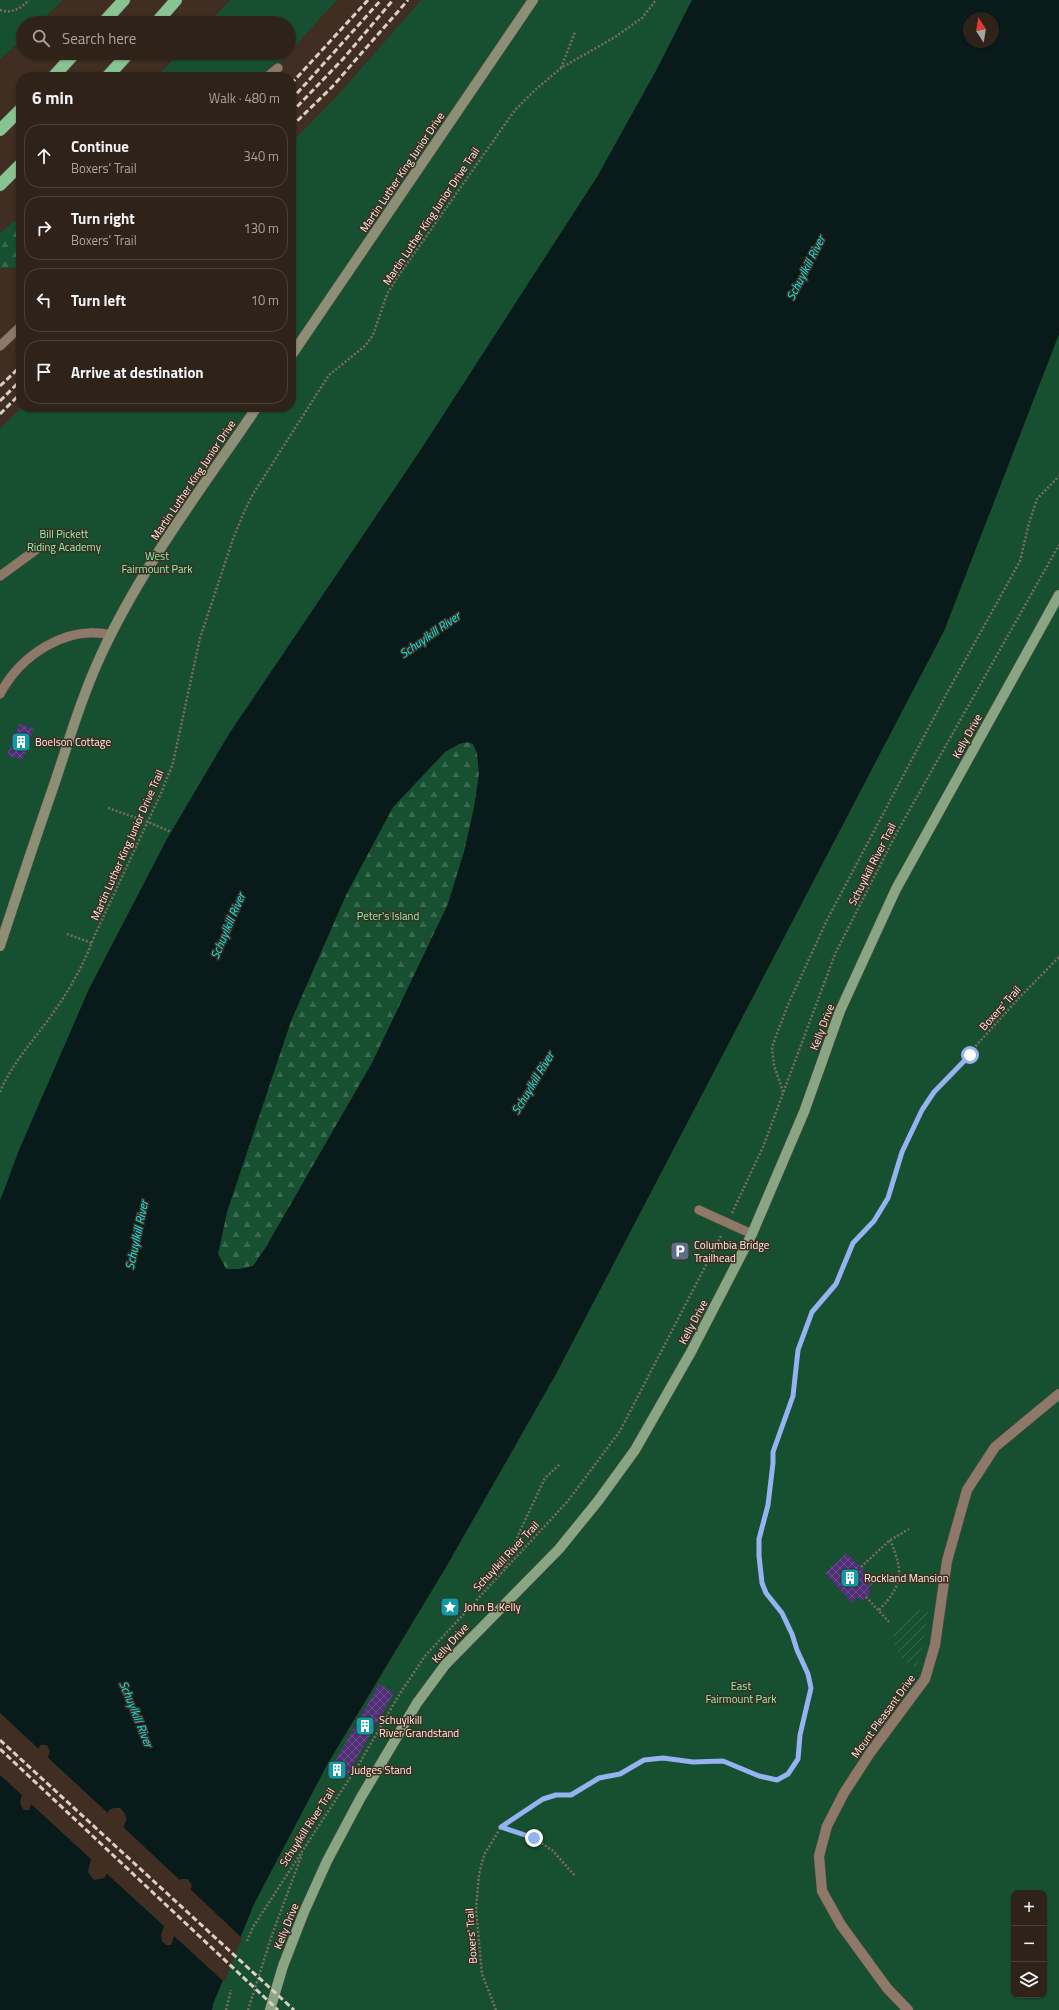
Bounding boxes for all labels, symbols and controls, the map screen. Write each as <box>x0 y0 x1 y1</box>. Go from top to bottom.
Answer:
north arrow <box>963 12 999 48</box>
search box <box>16 16 296 60</box>
icon: search <box>30 27 52 49</box>
text: Search here <box>62 27 136 50</box>
text: 6 min <box>32 85 73 111</box>
text: Walk · 480 m <box>209 88 280 108</box>
street label: Martin Luther King Junior Drive <box>356 108 449 235</box>
text: Continue <box>71 135 129 158</box>
street label: Martin Luther King Junior Drive Trail <box>379 144 483 288</box>
icon: ahead <box>33 145 55 167</box>
text: 340 m <box>243 146 279 166</box>
text: Boxers' Trail <box>71 158 137 178</box>
text: Turn right <box>71 207 135 230</box>
icon: right <box>33 217 55 239</box>
text: 130 m <box>243 218 279 238</box>
text: Boxers' Trail <box>71 230 137 250</box>
water label: Schuylkill River <box>781 230 831 303</box>
icon: left <box>33 289 55 311</box>
text: Turn left <box>71 289 126 312</box>
text: 10 m <box>251 290 279 310</box>
icon: arrive <box>33 361 55 383</box>
text: Arrive at destination <box>71 361 204 384</box>
street label: Martin Luther King Junior Drive <box>147 416 240 543</box>
park label: Bill Pickett Riding Academy <box>27 526 102 555</box>
park label: West Fairmount Park <box>121 548 193 577</box>
water label: Schuylkill River <box>395 605 466 663</box>
street label: Kelly Drive <box>948 711 986 761</box>
building icon: Boelson Cottage <box>10 731 32 753</box>
place label: Boelson Cottage <box>35 734 111 750</box>
street label: Martin Luther King Junior Drive Trail <box>86 767 168 923</box>
street label: Schuylkill River Trail <box>844 820 900 908</box>
water label: Schuylkill River <box>205 888 251 962</box>
park label: Peter's Island <box>357 908 419 924</box>
street label: Boxers' Trail <box>975 982 1025 1034</box>
street label: Kelly Drive <box>806 1001 838 1053</box>
water label: Schuylkill River <box>506 1046 560 1118</box>
route start <box>961 1046 979 1064</box>
water label: Schuylkill River <box>120 1196 154 1271</box>
place label: Columbia Bridge Trailhead <box>694 1237 770 1266</box>
parking icon: Columbia Bridge Trailhead <box>669 1240 691 1262</box>
street label: Kelly Drive <box>675 1296 712 1347</box>
street label: Schuylkill River Trail <box>469 1517 543 1595</box>
building icon: Rockland Mansion <box>839 1567 861 1589</box>
place label: Rockland Mansion <box>864 1570 949 1586</box>
place icon: John B. Kelly <box>439 1596 461 1618</box>
place label: John B. Kelly <box>464 1599 521 1615</box>
street label: Kelly Drive <box>428 1619 472 1666</box>
street label: Mount Pleasant Drive <box>847 1671 919 1761</box>
water label: Schuylkill River <box>114 1678 159 1752</box>
park label: East Fairmount Park <box>705 1678 777 1707</box>
place label: Schuylkill River Grandstand <box>379 1712 459 1741</box>
building icon: Schuylkill River Grandstand <box>354 1715 376 1737</box>
building icon: Judges Stand <box>326 1759 348 1781</box>
place label: Judges Stand <box>351 1762 412 1778</box>
street label: Schuylkill River Trail <box>276 1785 338 1869</box>
route end <box>525 1829 543 1847</box>
map controls <box>1011 1890 1047 1998</box>
button: + <box>1011 1890 1047 1926</box>
street label: Kelly Drive <box>269 1900 303 1951</box>
street label: Boxers' Trail <box>461 1908 481 1964</box>
button: − <box>1011 1926 1047 1962</box>
button: layers <box>1011 1962 1047 1998</box>

